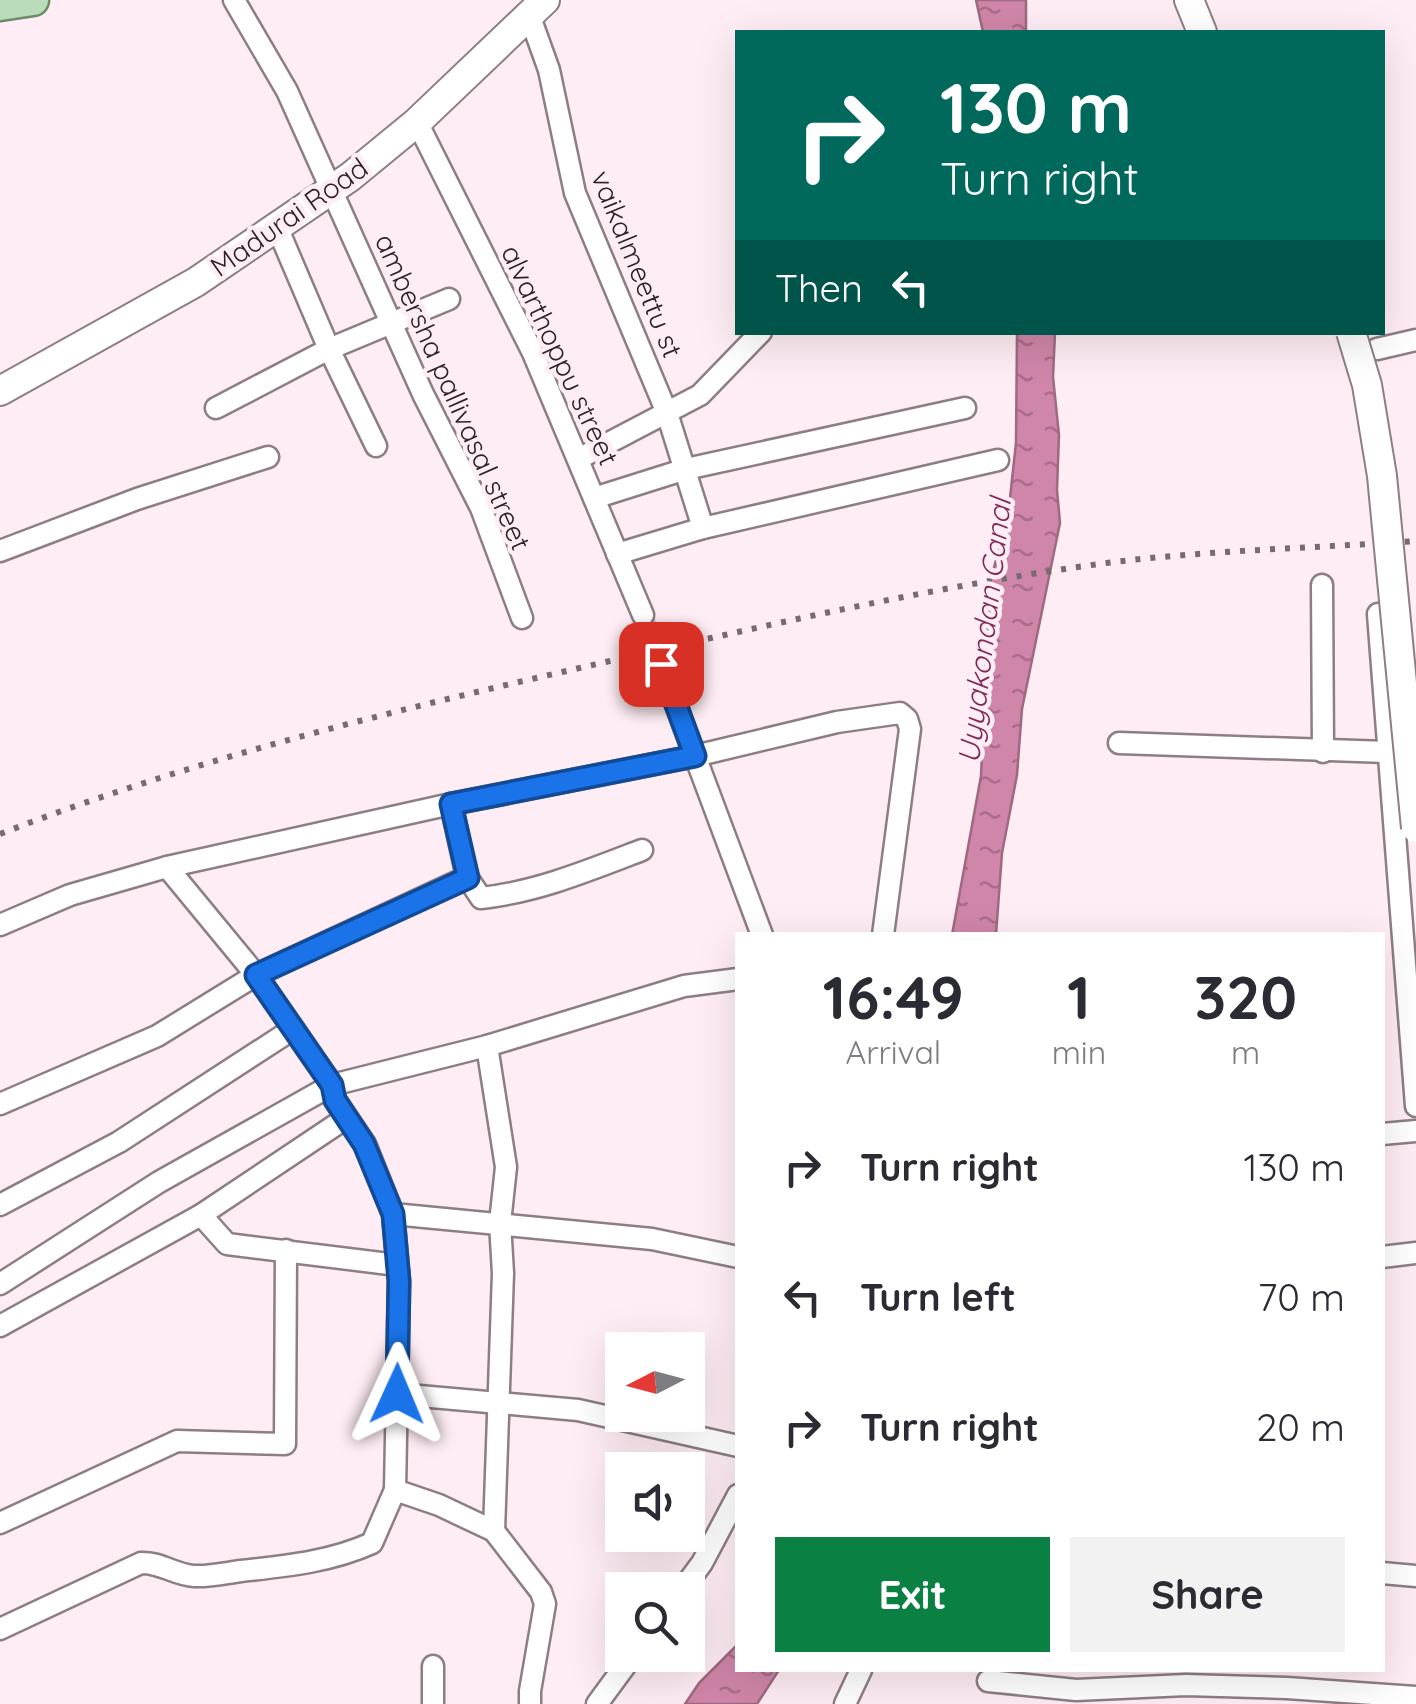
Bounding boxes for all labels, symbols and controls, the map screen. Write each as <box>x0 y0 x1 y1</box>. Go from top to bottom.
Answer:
text: 130 m <box>940 63 1132 151</box>
icon: right <box>775 70 905 200</box>
street label: Madurai Road <box>203 149 374 284</box>
text: Turn right <box>940 150 1139 206</box>
street label: vaikalmeettu st <box>584 165 691 362</box>
street label: ambersha pallivasal street <box>368 228 539 555</box>
street label: alvarthoppu street <box>494 239 627 470</box>
icon: left <box>883 260 938 315</box>
text: Then <box>775 264 863 312</box>
water label: Uyyakondan Canal <box>949 493 1019 765</box>
pin <box>619 622 704 707</box>
icon: arrive <box>634 637 689 692</box>
text: 16:49 <box>823 959 964 1034</box>
text: 1 <box>1067 959 1091 1034</box>
text: 320 <box>1194 959 1297 1034</box>
text: Arrival <box>845 1032 941 1072</box>
text: min <box>1052 1032 1106 1072</box>
text: m <box>1231 1032 1260 1072</box>
icon: right <box>775 1140 830 1195</box>
text: Turn right <box>860 1143 1039 1191</box>
text: 130 m <box>1243 1143 1345 1191</box>
icon: left <box>775 1270 830 1325</box>
text: Turn left <box>860 1273 1016 1321</box>
text: 70 m <box>1258 1273 1345 1321</box>
north arrow <box>605 1332 705 1432</box>
map controls <box>605 1332 705 1672</box>
position arrow <box>345 1342 449 1446</box>
icon: right <box>775 1400 830 1455</box>
text: Turn right <box>860 1403 1039 1451</box>
text: 20 m <box>1256 1403 1345 1451</box>
button: sound <box>605 1452 705 1552</box>
button: Exit <box>775 1537 1050 1652</box>
button: Share <box>1070 1537 1345 1652</box>
button: search <box>605 1572 705 1672</box>

